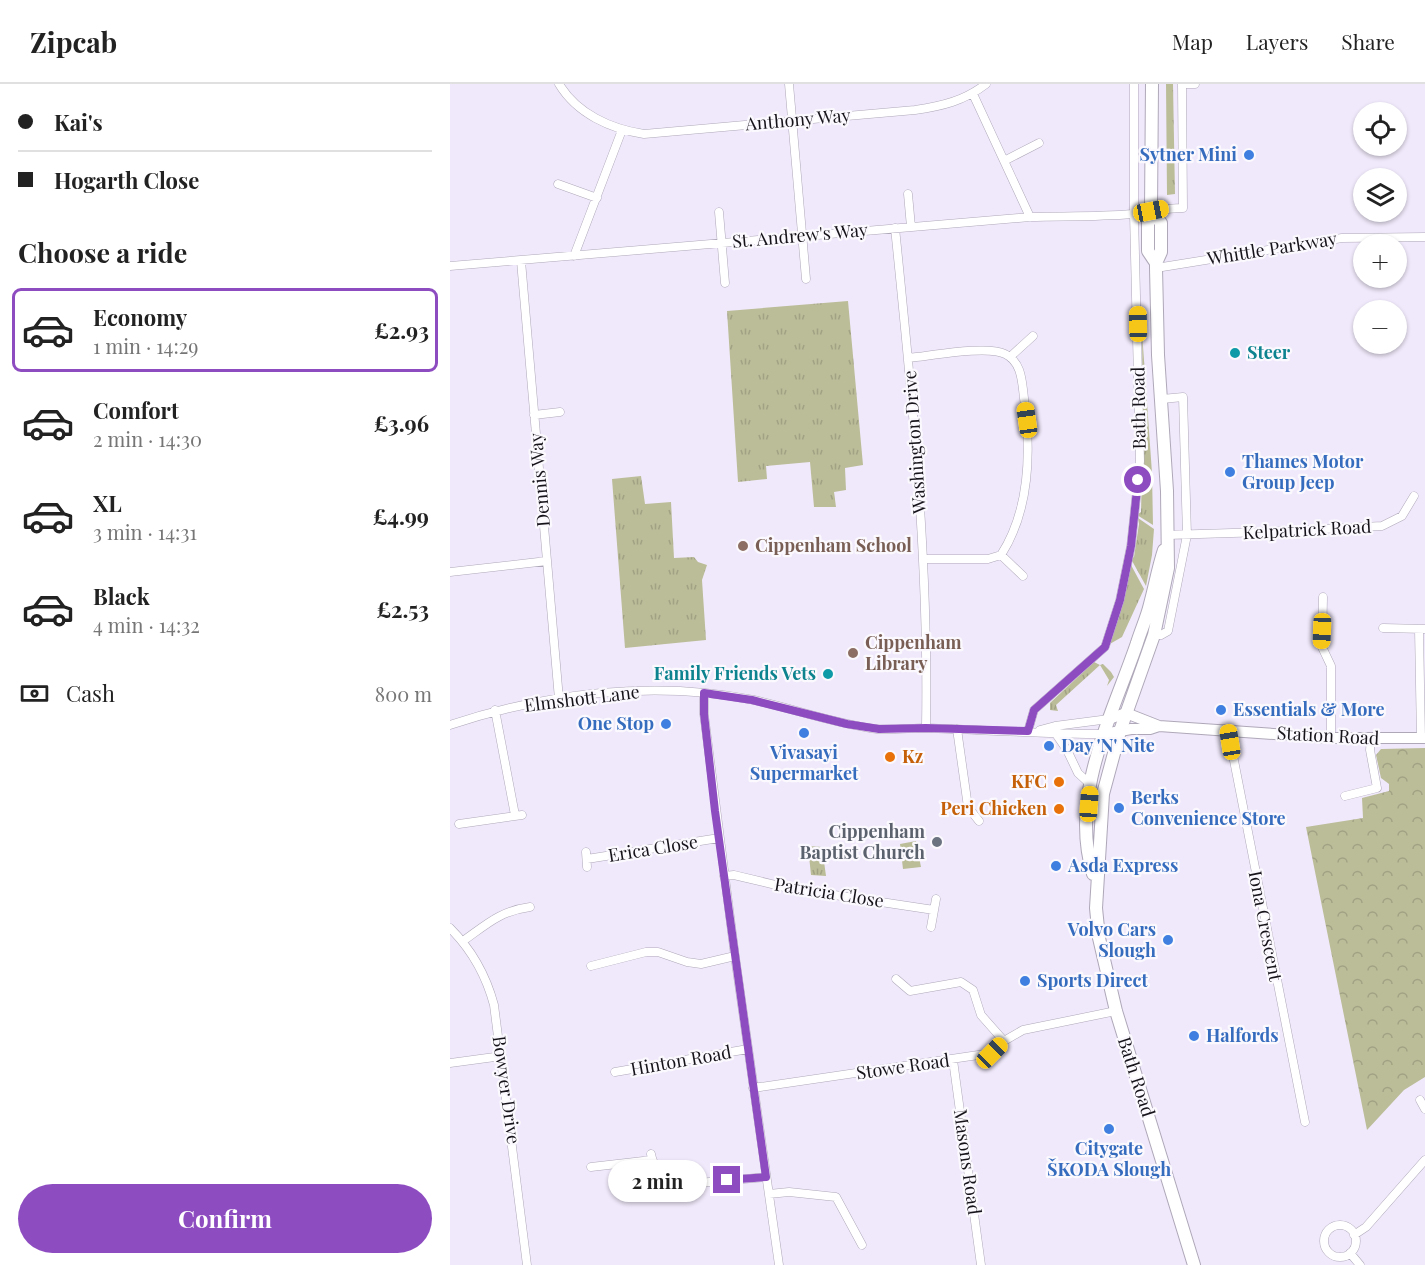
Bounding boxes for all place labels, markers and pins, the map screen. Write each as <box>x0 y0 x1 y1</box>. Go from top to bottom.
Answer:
place label: Sytner Mini <box>1140 142 1237 166</box>
marker: Sytner Mini <box>1242 148 1256 162</box>
place label: Steer <box>1247 340 1291 364</box>
marker: Steer <box>1228 346 1242 360</box>
place label: Thames Motor Group Jeep <box>1242 449 1364 494</box>
marker: Thames Motor Group Jeep <box>1223 465 1237 479</box>
place label: Cippenham School <box>755 533 912 557</box>
marker: Cippenham School <box>736 539 750 553</box>
place label: Cippenham Library <box>865 630 962 675</box>
marker: Cippenham Library <box>846 646 860 660</box>
place label: Family Friends Vets <box>654 661 816 685</box>
marker: Family Friends Vets <box>821 667 835 681</box>
place label: Essentials & More <box>1233 697 1385 721</box>
marker: Essentials & More <box>1214 703 1228 717</box>
place label: One Stop <box>578 711 654 735</box>
marker: One Stop <box>659 717 673 731</box>
marker: Vivasayi Supermarket <box>797 726 811 740</box>
place label: Day 'N' Nite <box>1061 733 1155 757</box>
marker: Day 'N' Nite <box>1042 739 1056 753</box>
place label: Vivasayi Supermarket <box>750 740 859 785</box>
place label: Kz <box>902 744 923 768</box>
marker: Kz <box>883 750 897 764</box>
place label: KFC <box>1011 769 1047 793</box>
marker: KFC <box>1052 775 1066 789</box>
place label: Berks Convenience Store <box>1131 785 1286 830</box>
place label: Peri Chicken <box>940 796 1047 820</box>
marker: Berks Convenience Store <box>1112 801 1126 815</box>
marker: Peri Chicken <box>1052 802 1066 816</box>
place label: Cippenham Baptist Church <box>799 819 926 864</box>
marker: Cippenham Baptist Church <box>930 835 944 849</box>
place label: Asda Express <box>1067 853 1178 877</box>
marker: Asda Express <box>1049 859 1063 873</box>
place label: Volvo Cars Slough <box>1067 917 1156 962</box>
marker: Volvo Cars Slough <box>1161 933 1175 947</box>
place label: Sports Direct <box>1037 968 1149 992</box>
marker: Sports Direct <box>1018 974 1032 988</box>
place label: Halfords <box>1206 1023 1279 1047</box>
marker: Halfords <box>1187 1029 1201 1043</box>
marker: Citygate ŠKODA Slough <box>1102 1122 1116 1136</box>
place label: Citygate ŠKODA Slough <box>1047 1136 1171 1181</box>

